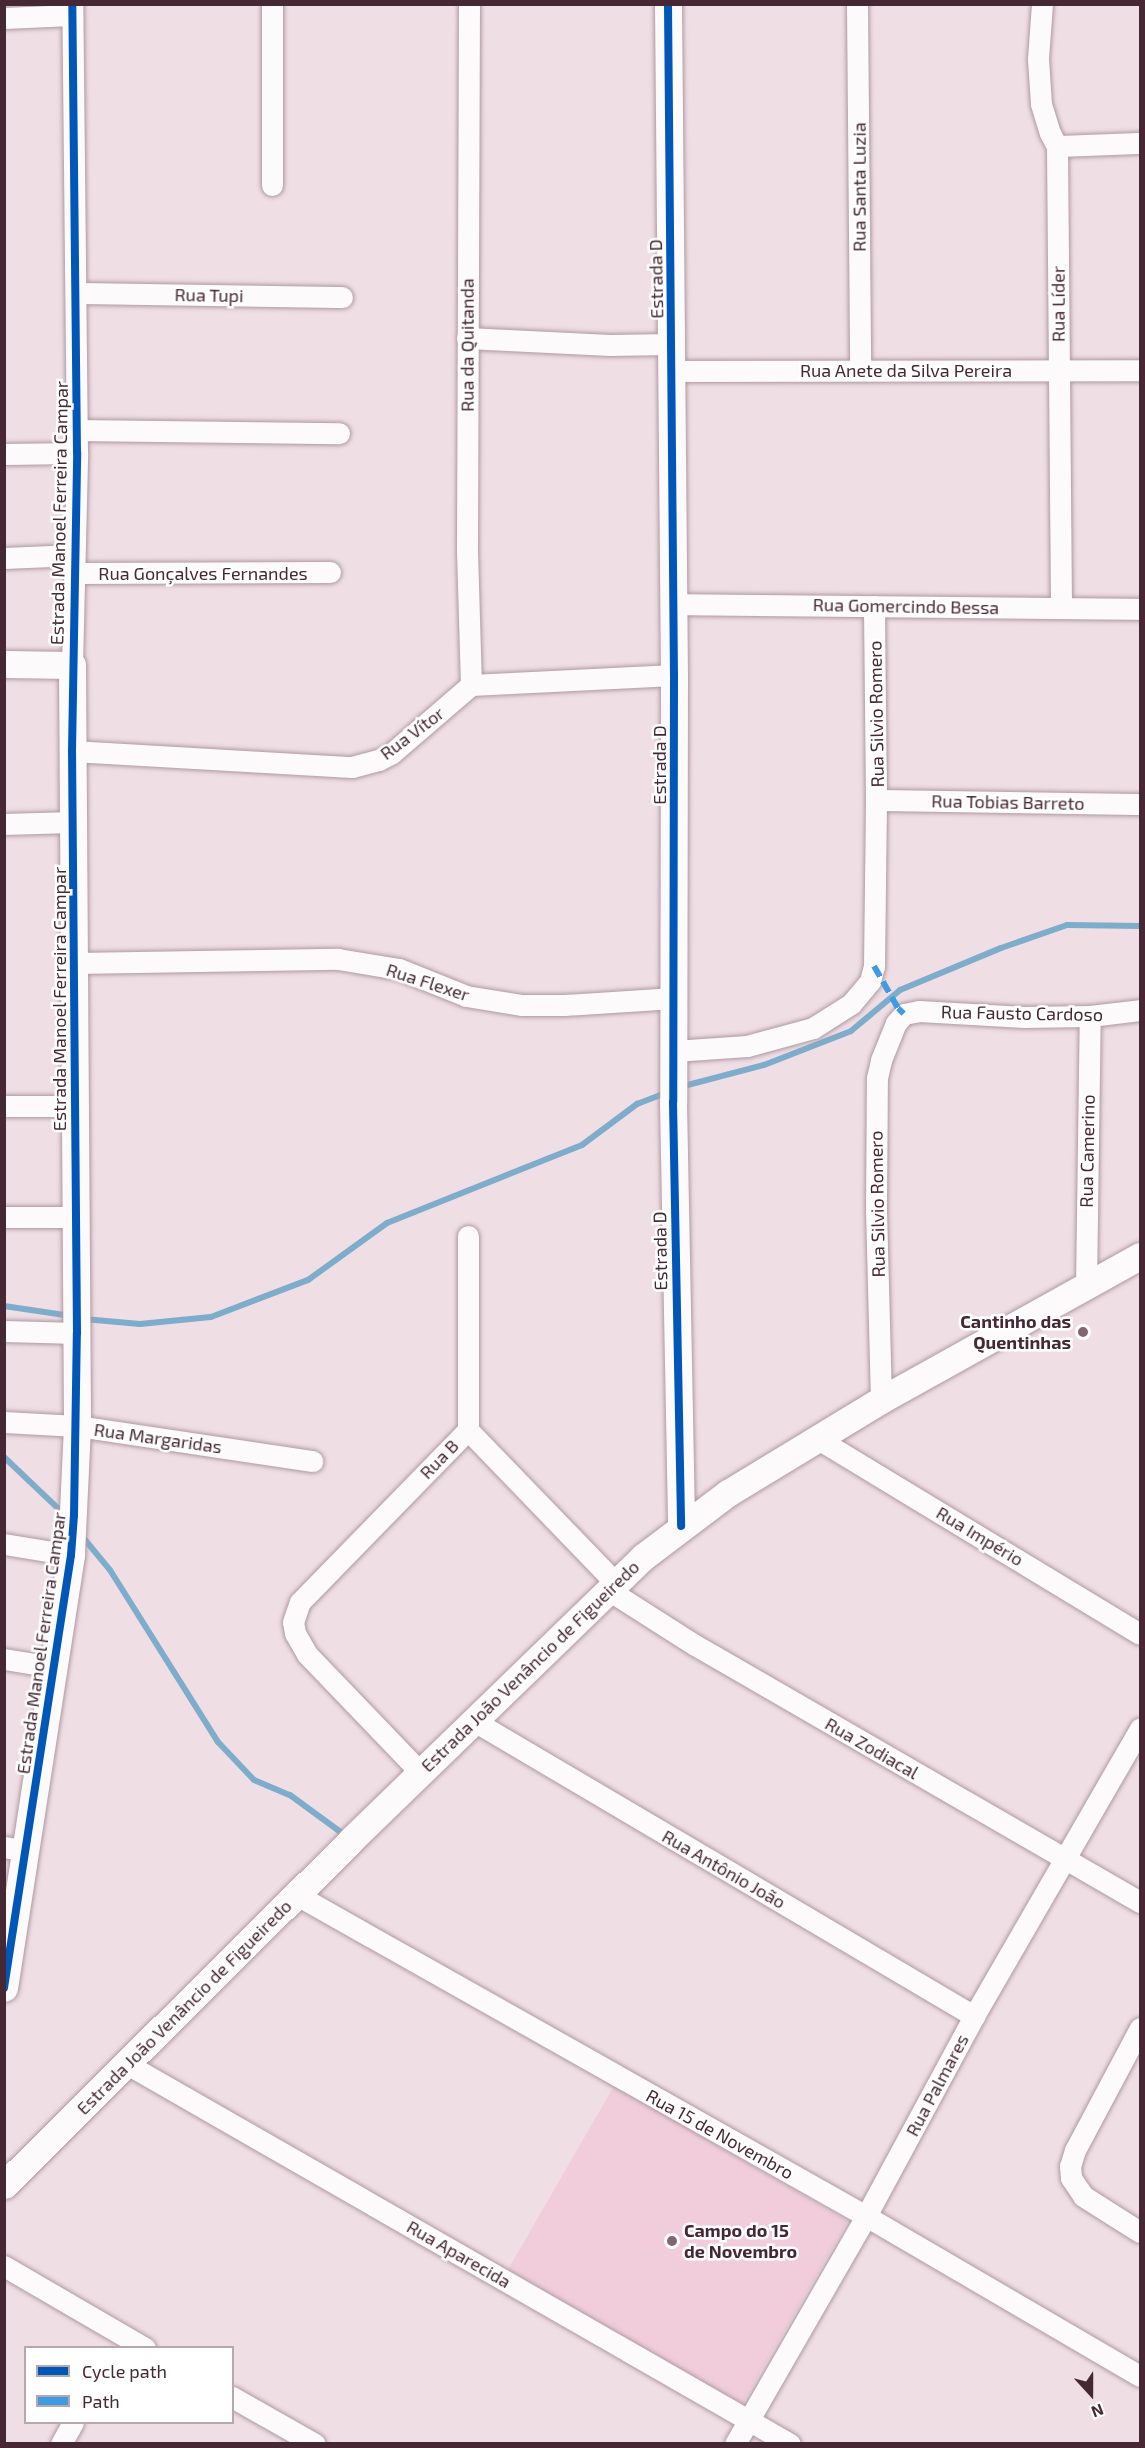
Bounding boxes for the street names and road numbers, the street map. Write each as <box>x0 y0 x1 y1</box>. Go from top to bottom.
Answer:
street label: Rua Santa Luzia <box>848 122 870 252</box>
street label: Estrada D <box>645 239 667 319</box>
street label: Rua Líder <box>1047 266 1069 342</box>
street label: Rua da Quitanda <box>456 278 478 412</box>
street label: Rua Tupi <box>174 284 244 306</box>
street label: Rua Anete da Silva Pereira <box>800 359 1012 381</box>
street label: Estrada Manoel Ferreira Campar <box>46 380 72 646</box>
street label: Rua Gonçalves Fernandes <box>98 562 308 584</box>
street label: Rua Gomercindo Bessa <box>813 594 999 618</box>
street label: Rua Silvio Romero <box>864 640 888 788</box>
street label: Rua Vítor <box>376 702 448 764</box>
street label: Estrada D <box>648 725 670 805</box>
street label: Rua Tobias Barreto <box>931 790 1085 814</box>
street label: Estrada Manoel Ferreira Campar <box>48 867 70 1131</box>
street label: Rua Flexer <box>384 958 472 1006</box>
street label: Rua Fausto Cardoso <box>941 1001 1103 1025</box>
street label: Rua Camerino <box>1075 1094 1099 1208</box>
street label: Rua Silvio Romero <box>865 1130 889 1278</box>
street label: Estrada D <box>649 1211 671 1291</box>
street label: Rua Margaridas <box>93 1418 223 1458</box>
street label: Rua B <box>415 1435 463 1483</box>
street label: Rua Império <box>933 1502 1027 1570</box>
street label: Estrada Manoel Ferreira Campar <box>12 1510 70 1776</box>
street label: Estrada João Venâncio de Figueiredo <box>416 1555 644 1777</box>
street label: Rua Zodiacal <box>821 1713 923 1783</box>
street label: Rua Antônio João <box>658 1825 790 1913</box>
street label: Estrada João Venâncio de Figueiredo <box>72 1895 296 2119</box>
street label: Rua Palmares <box>901 2030 973 2140</box>
street label: Rua 15 de Novembro <box>643 2084 797 2184</box>
street label: Rua Aparecida <box>403 2215 515 2293</box>

